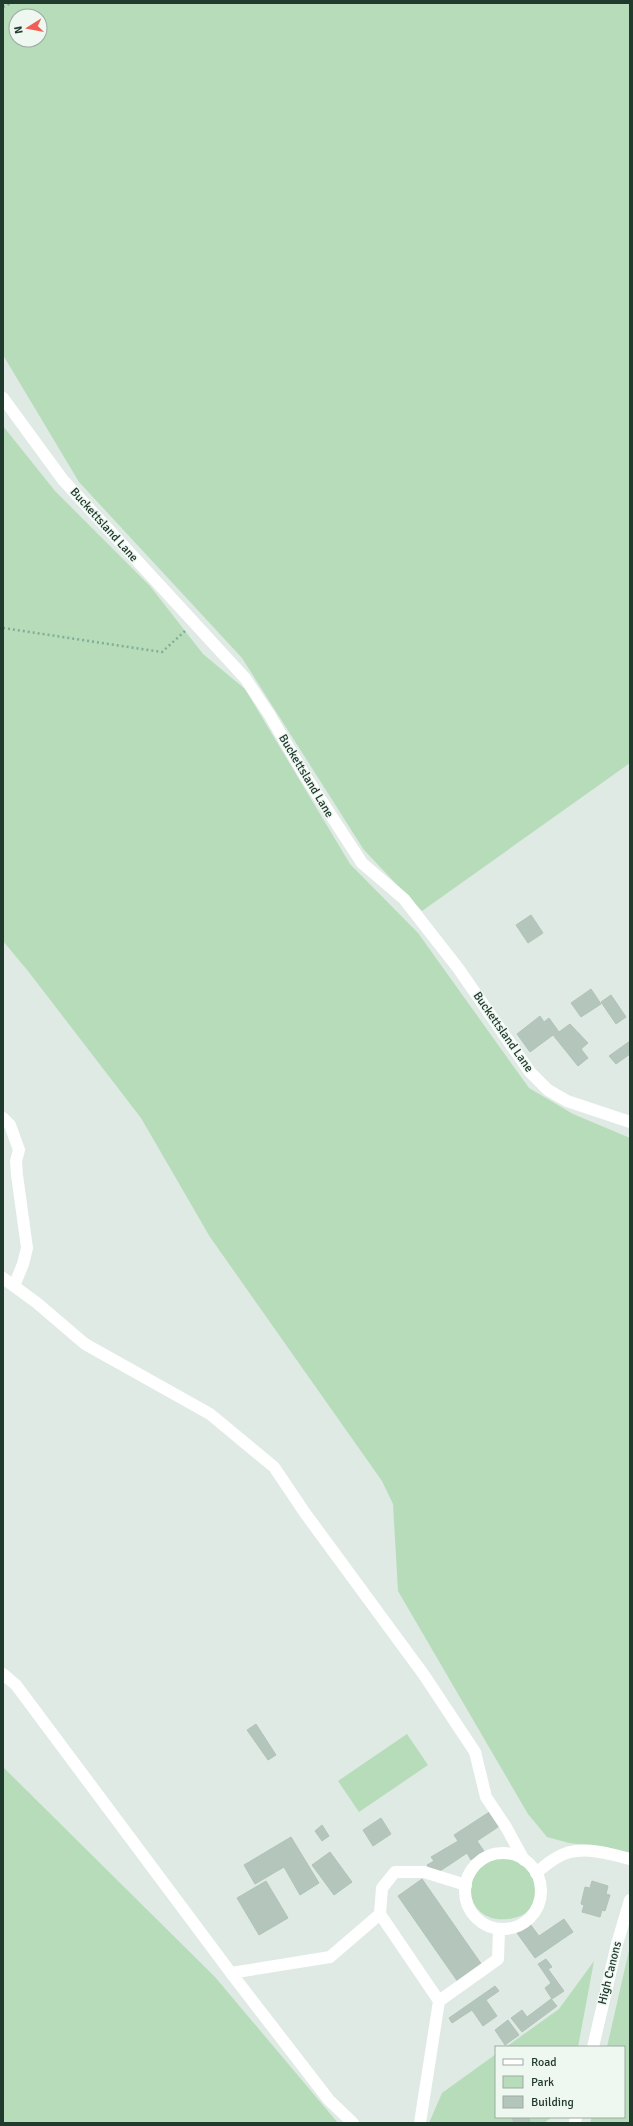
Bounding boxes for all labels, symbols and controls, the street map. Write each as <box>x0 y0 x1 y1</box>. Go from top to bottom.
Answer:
north arrow <box>8 8 48 48</box>
text: N <box>12 25 26 35</box>
street label: Buckettsland Lane <box>67 485 141 565</box>
street label: Buckettsland Lane <box>275 731 337 821</box>
street label: Buckettsland Lane <box>470 989 536 1075</box>
street label: High Canons <box>595 1940 625 2006</box>
legend <box>495 2046 625 2118</box>
text: Road <box>531 2055 557 2070</box>
text: Park <box>531 2075 554 2090</box>
text: Building <box>531 2095 574 2110</box>

